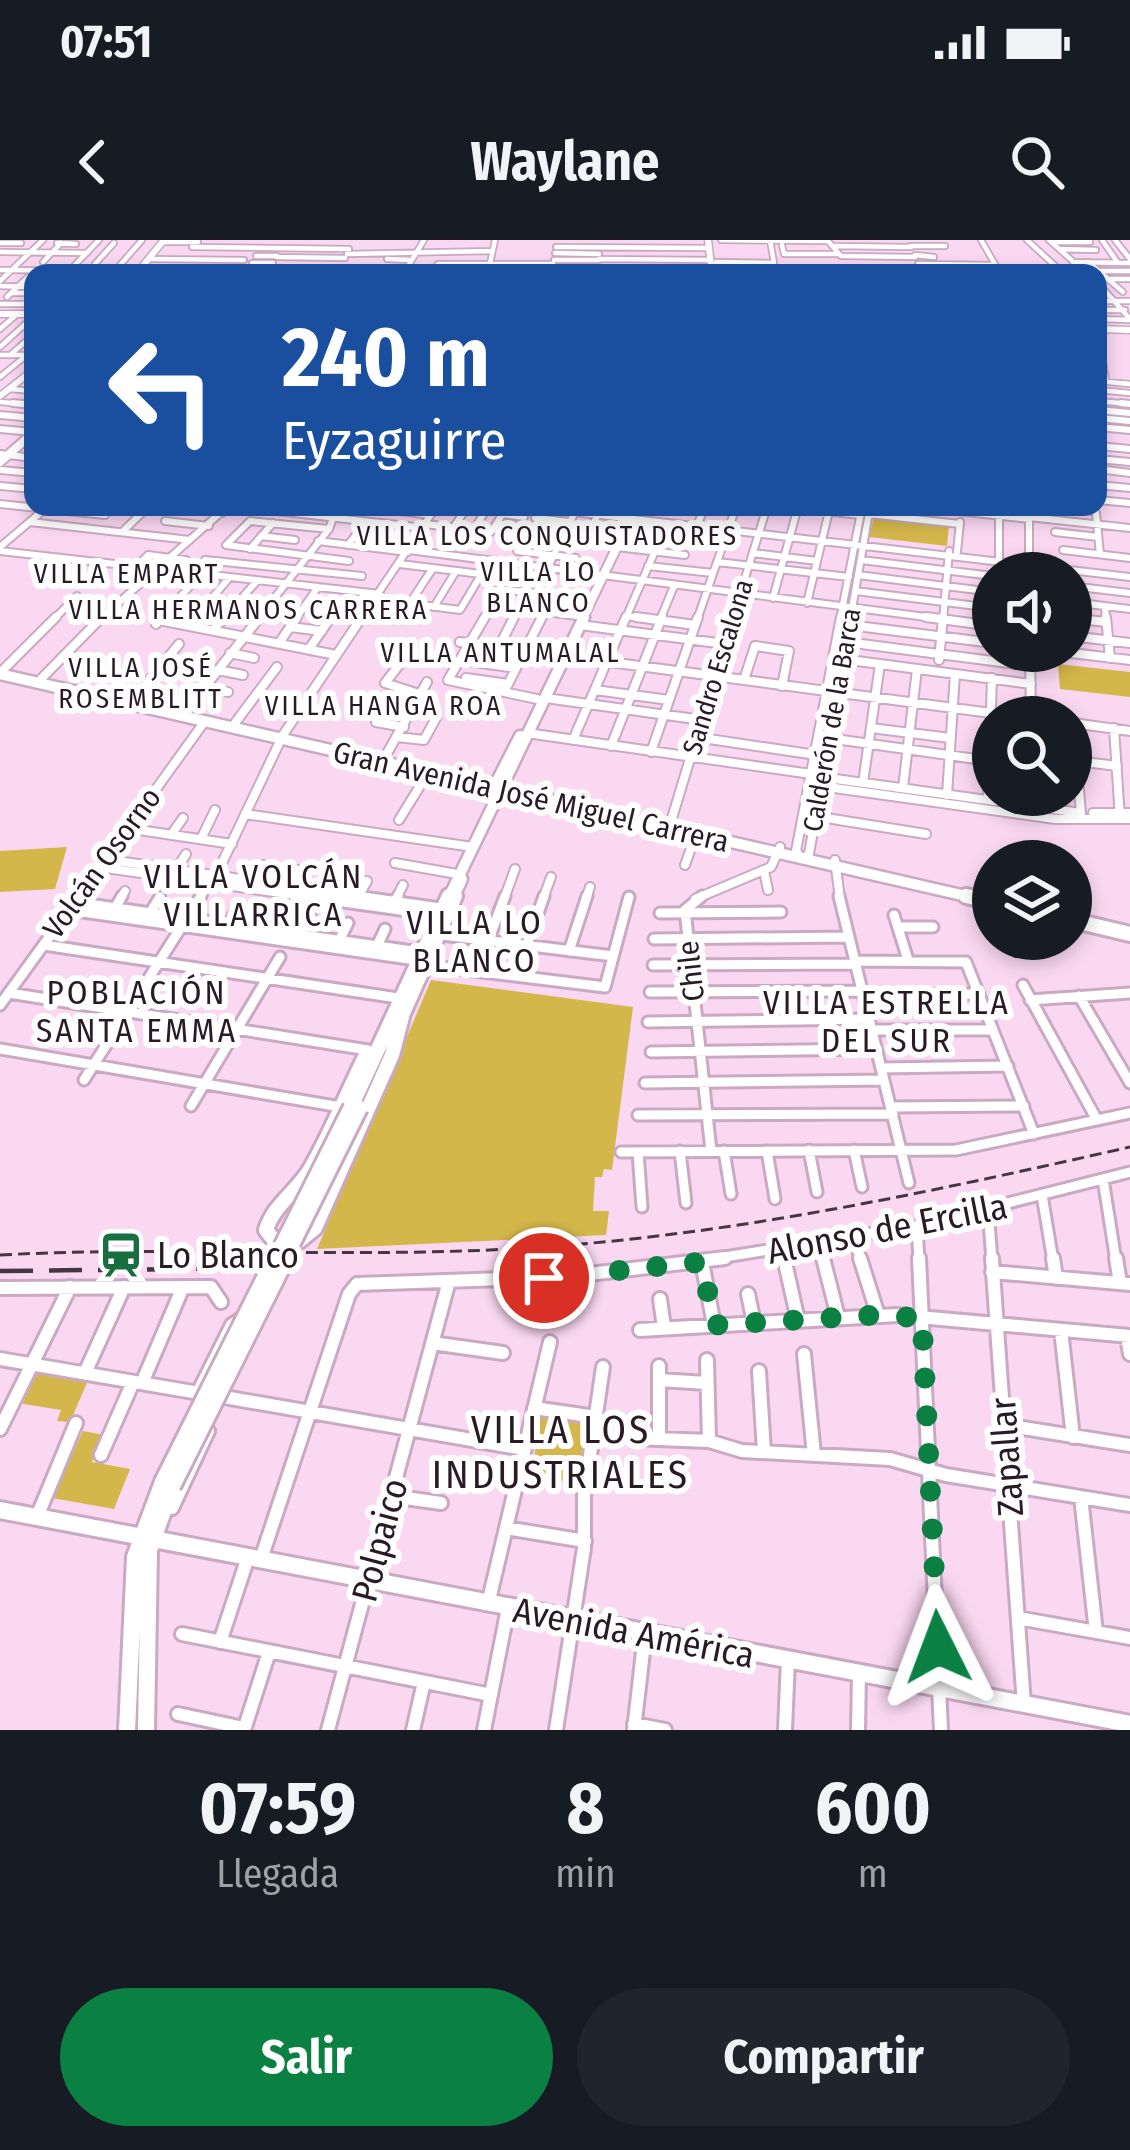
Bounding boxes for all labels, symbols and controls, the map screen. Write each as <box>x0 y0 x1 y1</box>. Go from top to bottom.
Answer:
text: 07:51 <box>60 15 152 69</box>
icon: back <box>60 129 126 195</box>
icon: search <box>1004 129 1070 195</box>
text: Waylane <box>471 130 659 194</box>
text: 240 m <box>282 307 490 408</box>
icon: left <box>84 312 240 468</box>
text: Eyzaguirre <box>282 409 506 473</box>
district label: VILLA LOS CONQUISTADORES <box>357 520 739 552</box>
map controls <box>972 552 1092 960</box>
button: sound <box>972 552 1092 672</box>
district label: VILLA LO BLANCO <box>481 556 598 619</box>
district label: VILLA EMPART <box>34 558 220 590</box>
street label: Sandro Escalona <box>676 576 760 758</box>
district label: VILLA HERMANOS CARRERA <box>69 594 429 626</box>
street label: Calderón de la Barca <box>797 606 867 834</box>
district label: VILLA ANTUMALAL <box>381 637 621 669</box>
district label: VILLA JOSÉ ROSEMBLITT <box>58 651 224 715</box>
district label: VILLA HANGA ROA <box>265 690 503 722</box>
button: search <box>972 696 1092 816</box>
street label: Gran Avenida José Miguel Carrera <box>330 734 732 860</box>
street label: Volcán Osorno <box>35 781 169 945</box>
button: layers <box>972 840 1092 960</box>
district label: VILLA VOLCÁN VILLARRICA <box>144 857 364 935</box>
district label: VILLA LO BLANCO <box>406 903 544 981</box>
street label: Chile <box>670 939 712 1003</box>
district label: POBLACIÓN SANTA EMMA <box>36 973 238 1051</box>
district label: VILLA ESTRELLA DEL SUR <box>763 983 1011 1061</box>
street label: Alonso de Ercilla <box>763 1184 1011 1274</box>
pin <box>493 1227 595 1329</box>
station icon: Lo Blanco <box>96 1230 146 1280</box>
place label: Lo Blanco <box>157 1234 299 1278</box>
icon: arrive <box>511 1245 577 1311</box>
street label: Zapallar <box>981 1395 1033 1518</box>
district label: VILLA LOS INDUSTRIALES <box>432 1407 690 1498</box>
street label: Polpaico <box>342 1474 417 1607</box>
position arrow <box>875 1584 1001 1710</box>
street label: Avenida América <box>509 1588 758 1678</box>
text: 07:59 <box>199 1766 356 1852</box>
text: 8 <box>566 1766 604 1852</box>
text: 600 <box>815 1766 931 1852</box>
text: Llegada <box>216 1851 339 1897</box>
text: min <box>555 1851 616 1897</box>
text: m <box>858 1851 888 1897</box>
button: Salir <box>60 1988 553 2126</box>
button: Compartir <box>577 1988 1070 2126</box>

